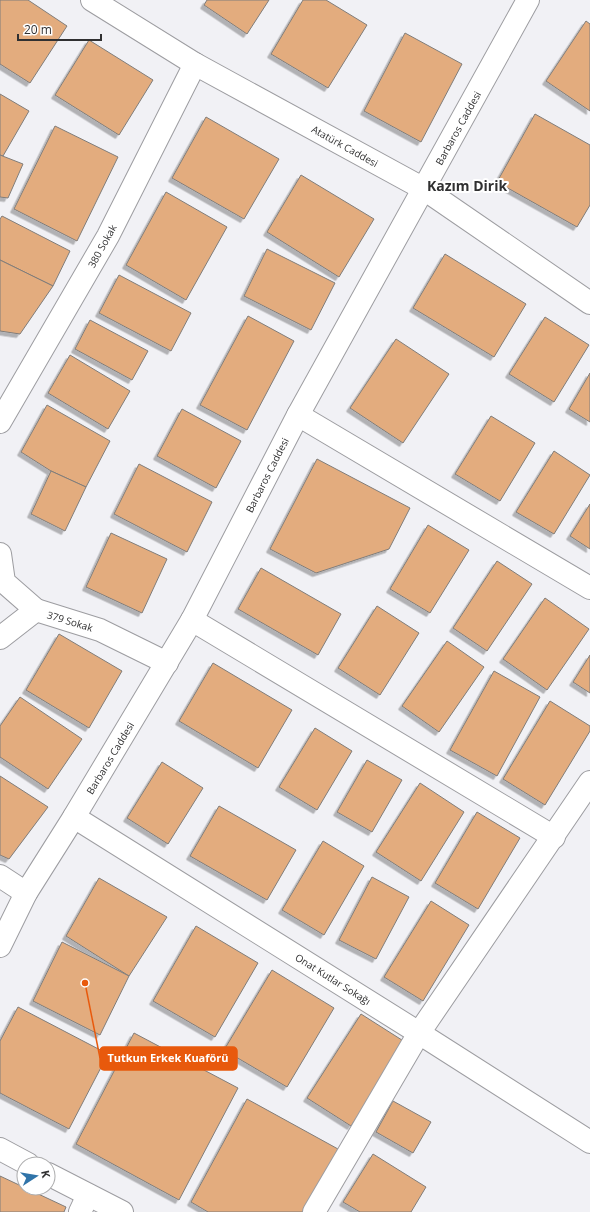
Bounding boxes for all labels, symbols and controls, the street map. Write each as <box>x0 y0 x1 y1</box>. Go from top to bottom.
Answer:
scale bar <box>18 16 101 42</box>
text: 20 m <box>24 21 52 38</box>
street label: Barbaros Caddesi <box>432 89 484 167</box>
street label: Atatürk Caddesi <box>309 122 381 170</box>
district label: Kazım Dirik <box>427 176 507 195</box>
street label: 380 Sokak <box>84 221 120 270</box>
street label: Barbaros Caddesi <box>242 435 292 515</box>
street label: 379 Sokak <box>45 607 95 635</box>
street label: Barbaros Caddesi <box>83 719 137 797</box>
street label: Onat Kutlar Sokağı <box>293 950 373 1008</box>
callout: Tutkun Erkek Kuaförü <box>100 1047 237 1070</box>
text: Tutkun Erkek Kuaförü <box>107 1050 229 1065</box>
north arrow <box>16 1156 56 1196</box>
text: K <box>38 1169 55 1180</box>

